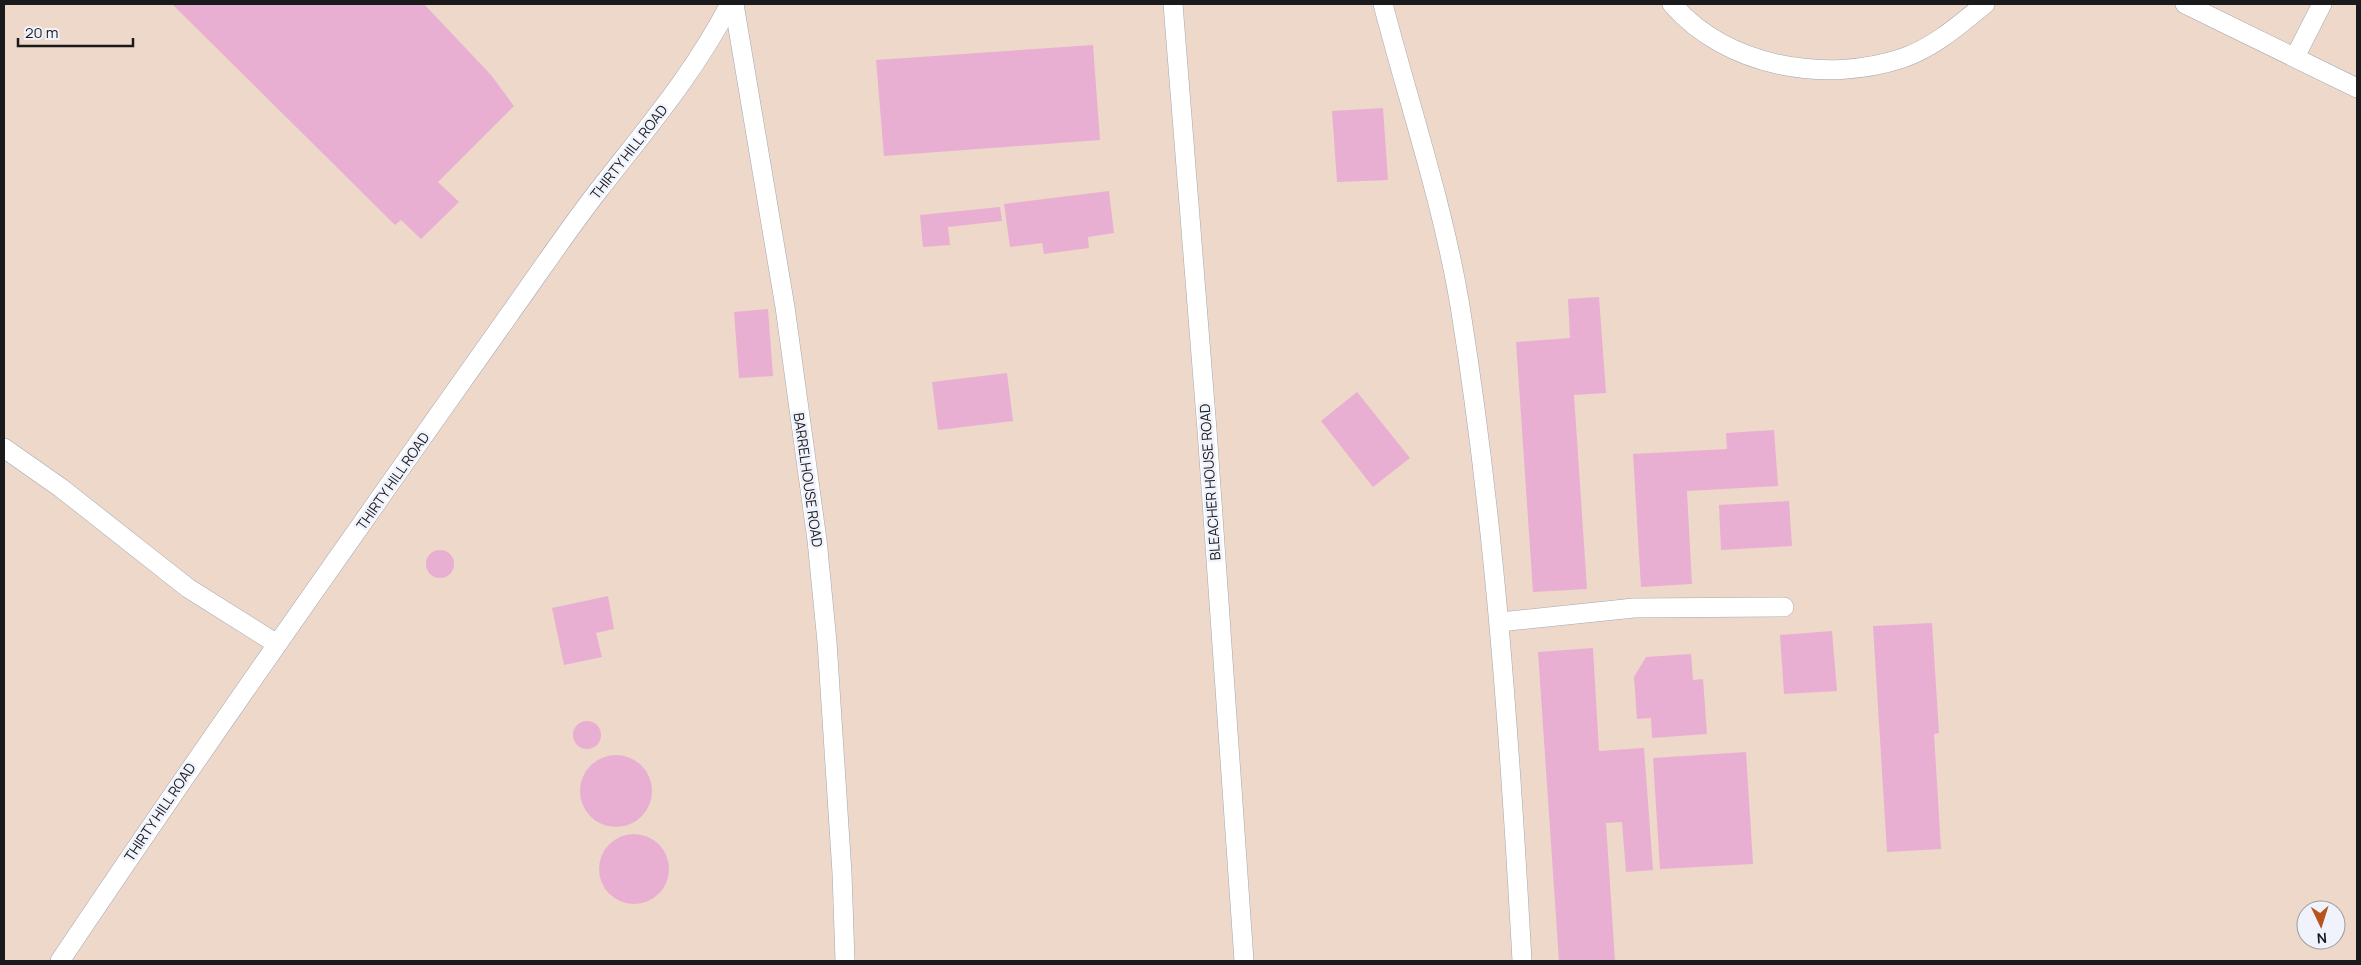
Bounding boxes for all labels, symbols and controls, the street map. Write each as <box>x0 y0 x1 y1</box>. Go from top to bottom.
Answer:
scale bar <box>18 15 132 47</box>
text: 20 m <box>25 22 58 43</box>
street label: THIRTY HILL ROAD <box>586 101 672 203</box>
street label: BLEACHER HOUSE ROAD <box>1195 403 1224 561</box>
street label: BARRELHOUSE ROAD <box>790 411 827 548</box>
street label: THIRTY HILL ROAD <box>352 428 433 533</box>
street label: THIRTY HILL ROAD <box>120 759 200 865</box>
north arrow <box>2296 900 2346 950</box>
text: N <box>2316 929 2328 948</box>

